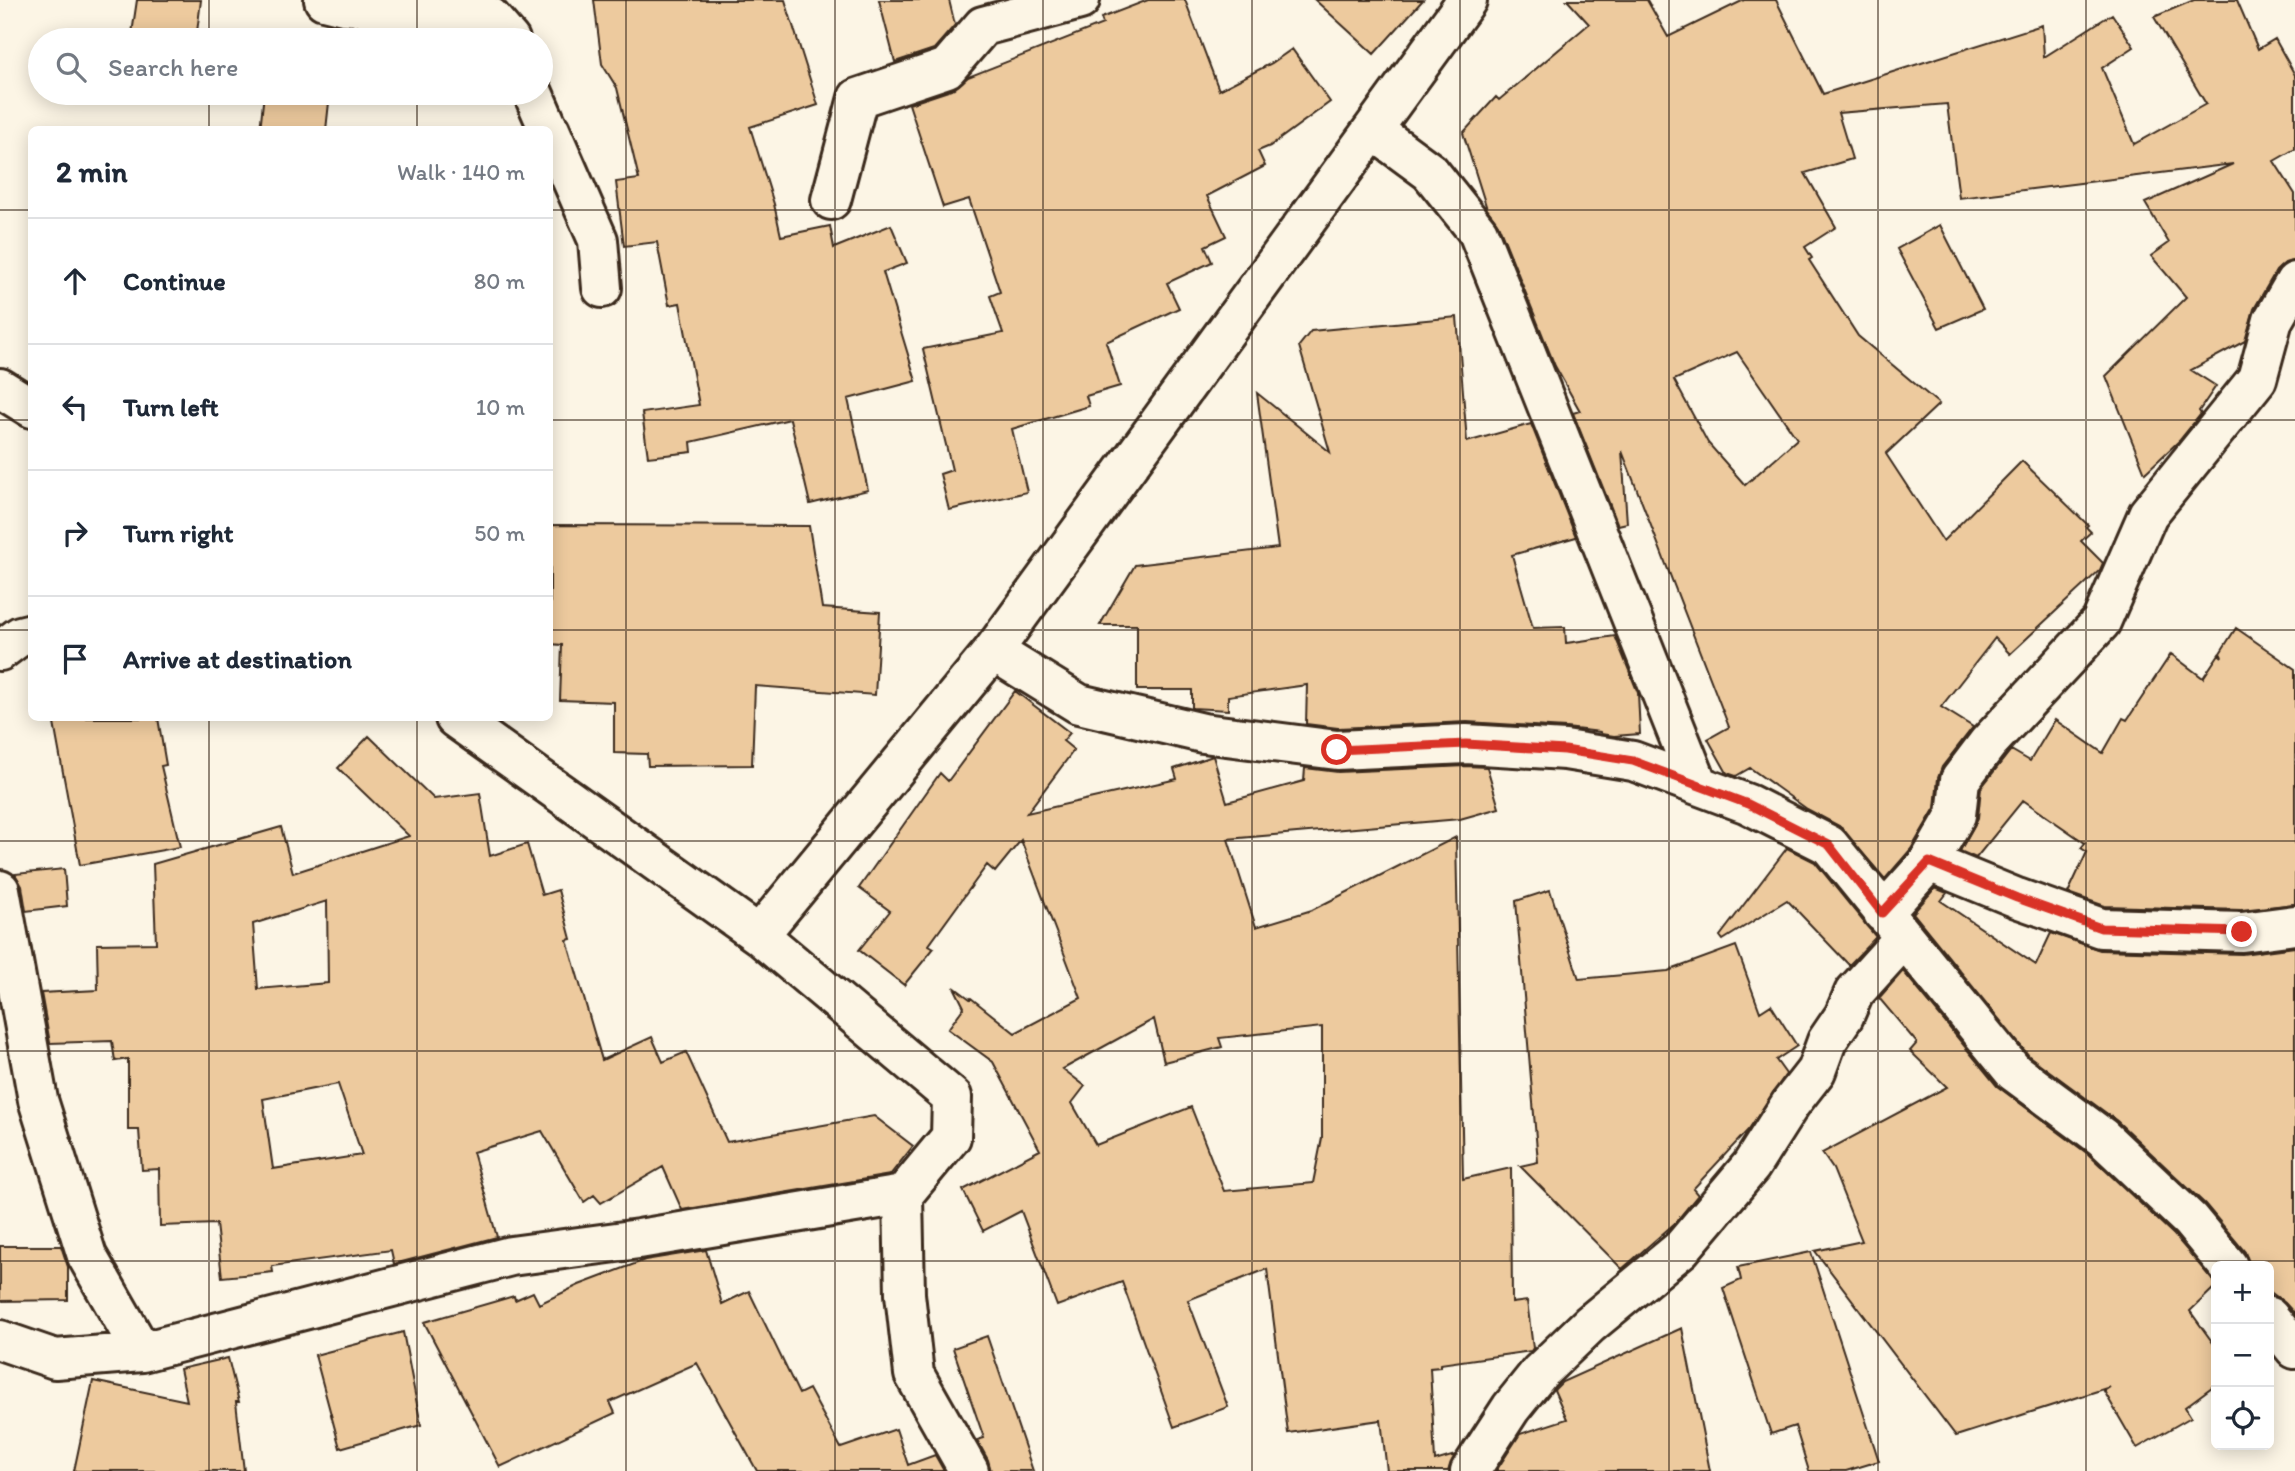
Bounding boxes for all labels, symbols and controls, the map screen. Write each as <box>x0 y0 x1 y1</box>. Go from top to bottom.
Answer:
search box <box>28 28 553 105</box>
icon: search <box>52 48 90 86</box>
text: Search here <box>108 51 238 83</box>
text: 2 min <box>56 153 127 190</box>
text: Walk · 140 m <box>397 158 525 186</box>
icon: ahead <box>56 262 94 300</box>
text: Continue <box>123 265 226 297</box>
text: 80 m <box>474 267 525 295</box>
icon: left <box>56 388 94 426</box>
text: Turn left <box>123 391 219 423</box>
text: 10 m <box>476 393 525 421</box>
icon: right <box>56 514 94 552</box>
text: Turn right <box>123 517 234 549</box>
text: 50 m <box>474 519 525 547</box>
icon: arrive <box>56 640 94 678</box>
text: Arrive at destination <box>123 643 352 675</box>
route start <box>1321 734 1352 765</box>
route end <box>2226 916 2257 947</box>
map controls <box>2211 1261 2274 1450</box>
button: + <box>2211 1261 2274 1324</box>
button: − <box>2211 1324 2274 1387</box>
button: locate <box>2211 1387 2274 1450</box>

